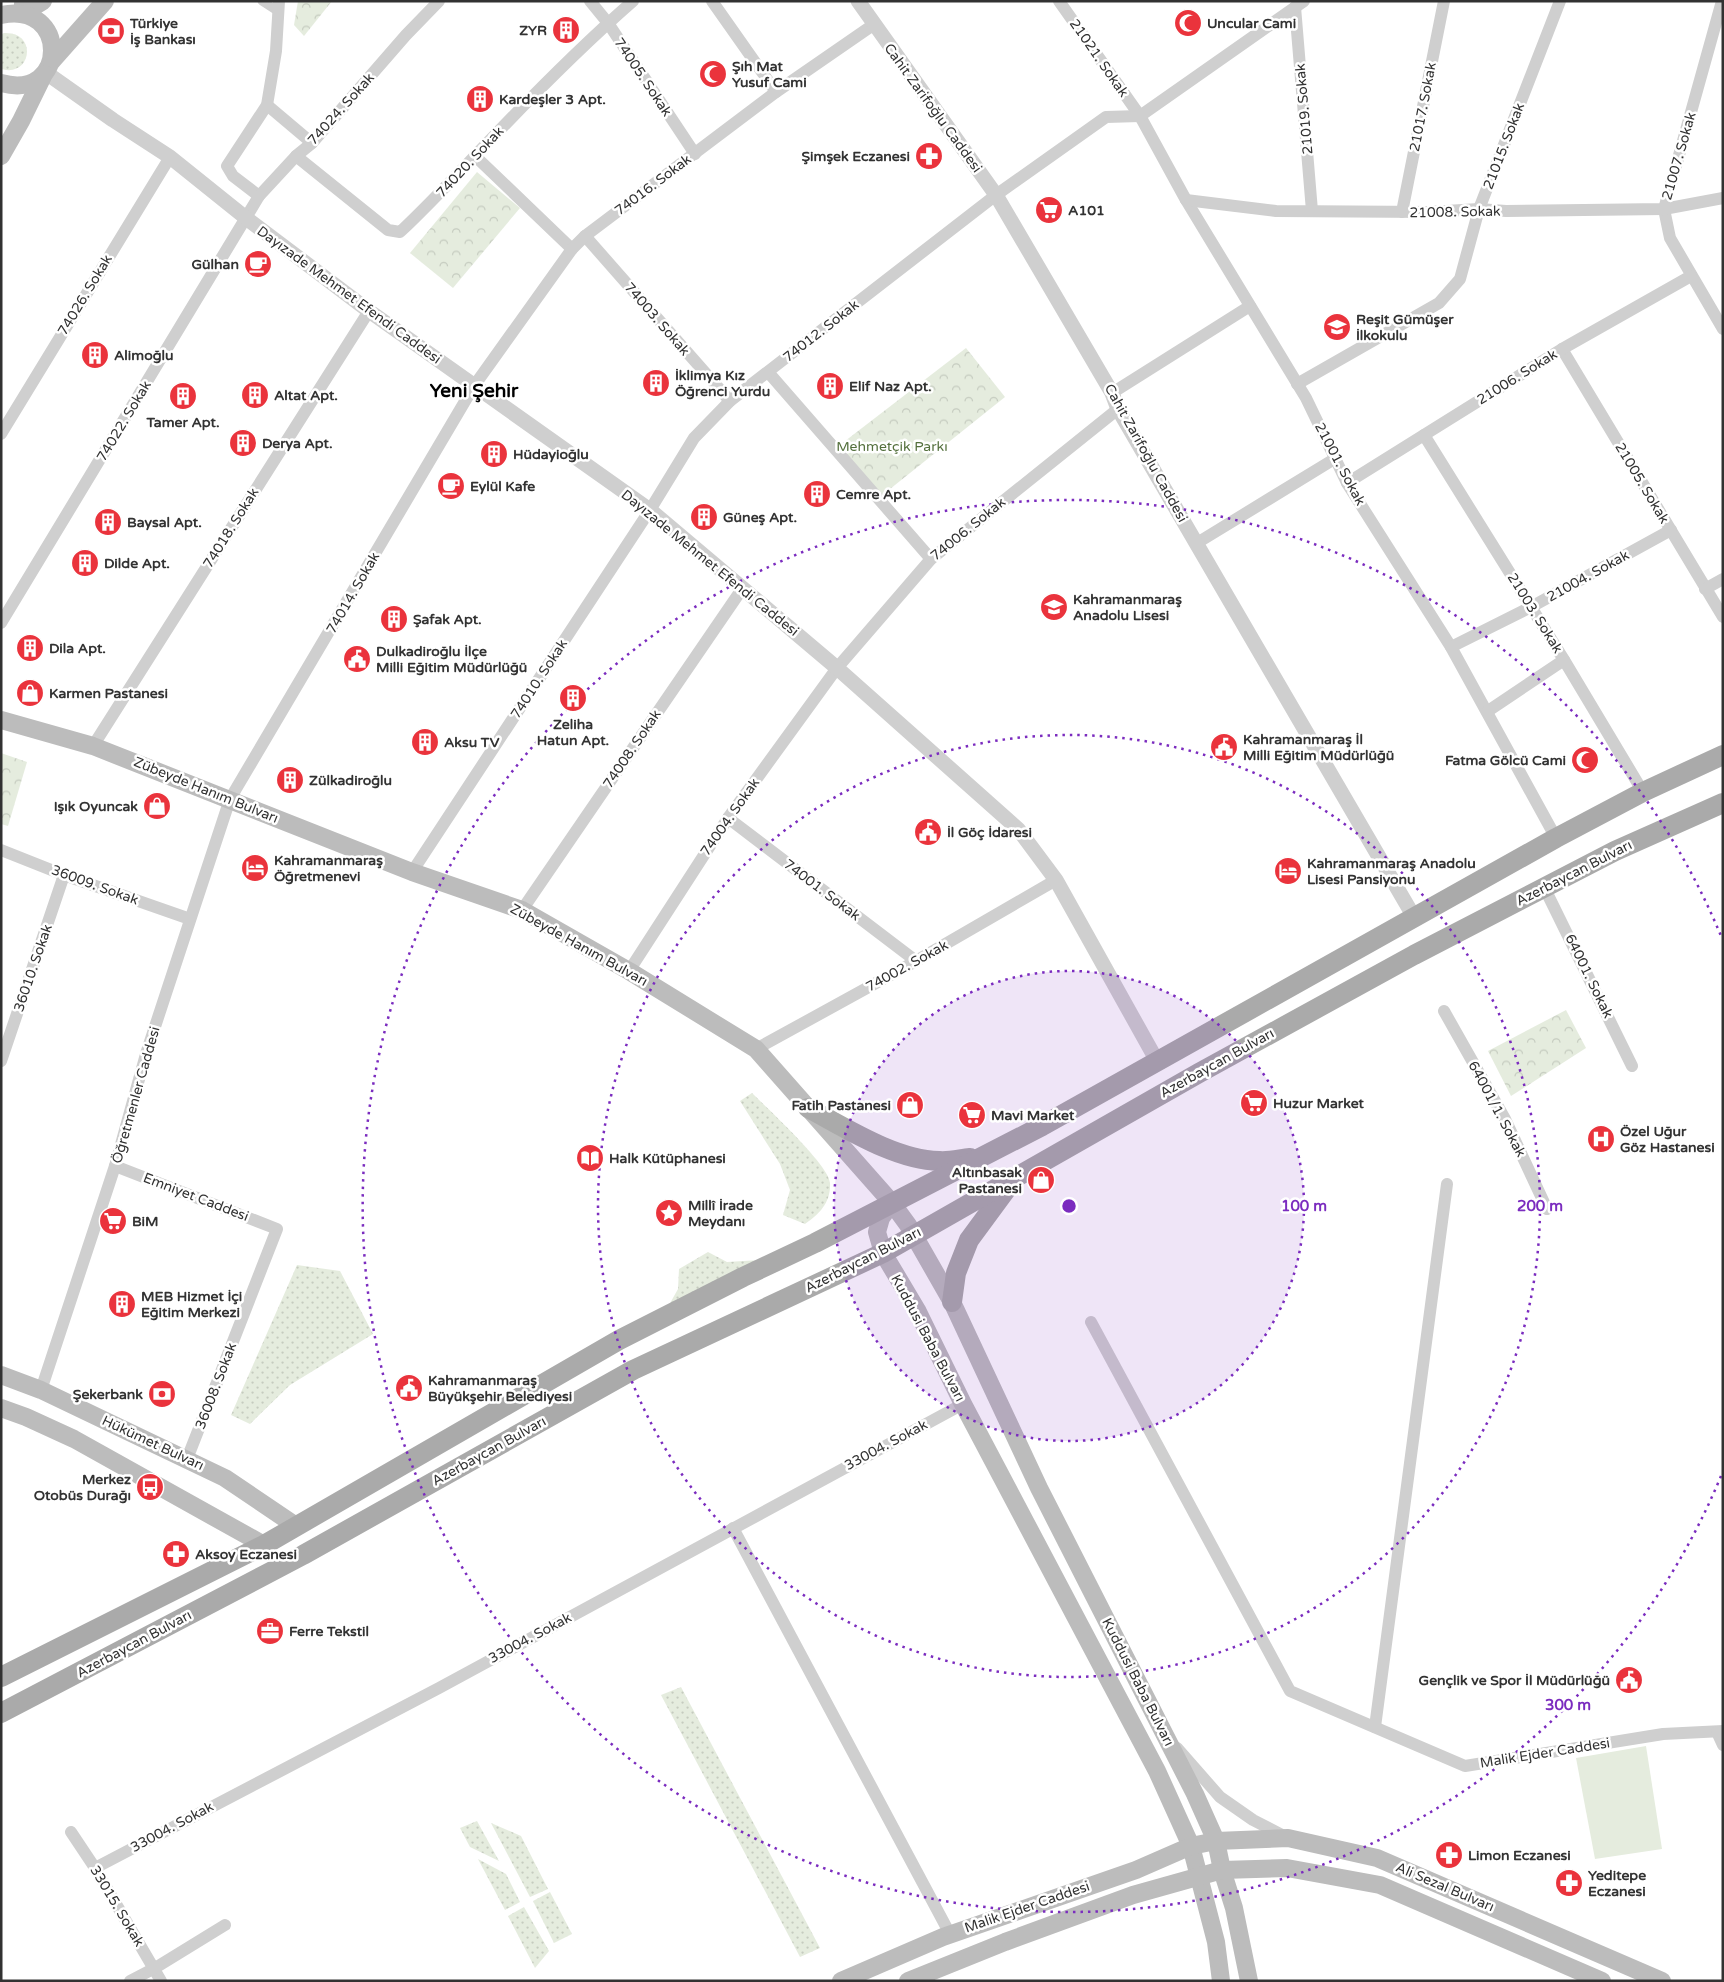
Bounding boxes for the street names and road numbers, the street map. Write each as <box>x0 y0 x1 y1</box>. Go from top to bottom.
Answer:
street label: 21021. Sokak <box>1066 16 1132 101</box>
street label: 74005. Sokak <box>610 34 676 120</box>
street label: Cahit Zarifoğlu Caddesi <box>880 40 986 176</box>
street label: 21017. Sokak <box>1406 61 1440 153</box>
street label: 21019. Sokak <box>1292 62 1316 155</box>
street label: 74024. Sokak <box>304 69 378 149</box>
street label: 21015. Sokak <box>1480 100 1528 192</box>
street label: 21007. Sokak <box>1658 110 1700 202</box>
street label: 74020. Sokak <box>433 123 508 201</box>
street label: 74016. Sokak <box>611 151 695 219</box>
street label: 21008. Sokak <box>1409 203 1501 221</box>
street label: Dayızade Mehmet Efendi Caddesi <box>254 222 444 368</box>
street label: 74026. Sokak <box>54 251 116 339</box>
street label: 74003. Sokak <box>621 279 694 359</box>
street label: 74012. Sokak <box>780 296 863 366</box>
street label: 21006. Sokak <box>1474 345 1561 408</box>
street label: 74022. Sokak <box>93 377 155 465</box>
street label: Cahit Zarifoğlu Caddesi <box>1101 381 1191 525</box>
street label: 21001. Sokak <box>1311 420 1369 509</box>
street label: 21005. Sokak <box>1611 440 1673 527</box>
street label: 74018. Sokak <box>200 484 263 571</box>
street label: Dayızade Mehmet Efendi Caddesi <box>618 486 802 640</box>
street label: 74006. Sokak <box>927 493 1009 564</box>
street label: 21004. Sokak <box>1544 546 1632 606</box>
street label: 74014. Sokak <box>323 549 383 637</box>
street label: 21003. Sokak <box>1504 570 1567 657</box>
street label: 74010. Sokak <box>507 636 571 722</box>
street label: 74008. Sokak <box>599 706 665 792</box>
street label: Zübeyde Hanım Bulvarı <box>131 753 281 827</box>
street label: 74004. Sokak <box>697 774 763 859</box>
street label: Azerbaycan Bulvarı <box>1513 836 1635 910</box>
street label: 74001. Sokak <box>780 856 864 924</box>
street label: 36009. Sokak <box>49 861 141 909</box>
street label: Zübeyde Hanım Bulvarı <box>507 900 651 990</box>
street label: 36010. Sokak <box>10 922 56 1014</box>
street label: 64001. Sokak <box>1561 931 1617 1021</box>
street label: 74002. Sokak <box>863 936 951 996</box>
street label: Öğretmenler Caddesi <box>108 1025 164 1165</box>
street label: Azerbaycan Bulvarı <box>1157 1025 1277 1101</box>
street label: 64001/1. Sokak <box>1465 1058 1530 1160</box>
street label: Emniyet Caddesi <box>141 1169 251 1225</box>
street label: Azerbaycan Bulvarı <box>802 1223 924 1297</box>
street label: Kuddusi Baba Bulvarı <box>887 1272 969 1404</box>
street label: 36008. Sokak <box>192 1340 240 1432</box>
street label: Hükümet Bulvarı <box>99 1412 207 1474</box>
street label: Azerbaycan Bulvarı <box>429 1413 549 1489</box>
street label: 33004. Sokak <box>842 1416 931 1474</box>
street label: Azerbaycan Bulvarı <box>74 1606 194 1682</box>
street label: 33004. Sokak <box>486 1609 575 1667</box>
street label: Kuddusi Baba Bulvarı <box>1098 1615 1178 1749</box>
street label: Malik Ejder Caddesi <box>1479 1734 1611 1772</box>
street label: 33004. Sokak <box>128 1798 217 1856</box>
street label: Ali Sezal Bulvarı <box>1393 1859 1497 1915</box>
street label: 33015. Sokak <box>86 1863 148 1950</box>
street label: Malik Ejder Caddesi <box>962 1878 1092 1936</box>

